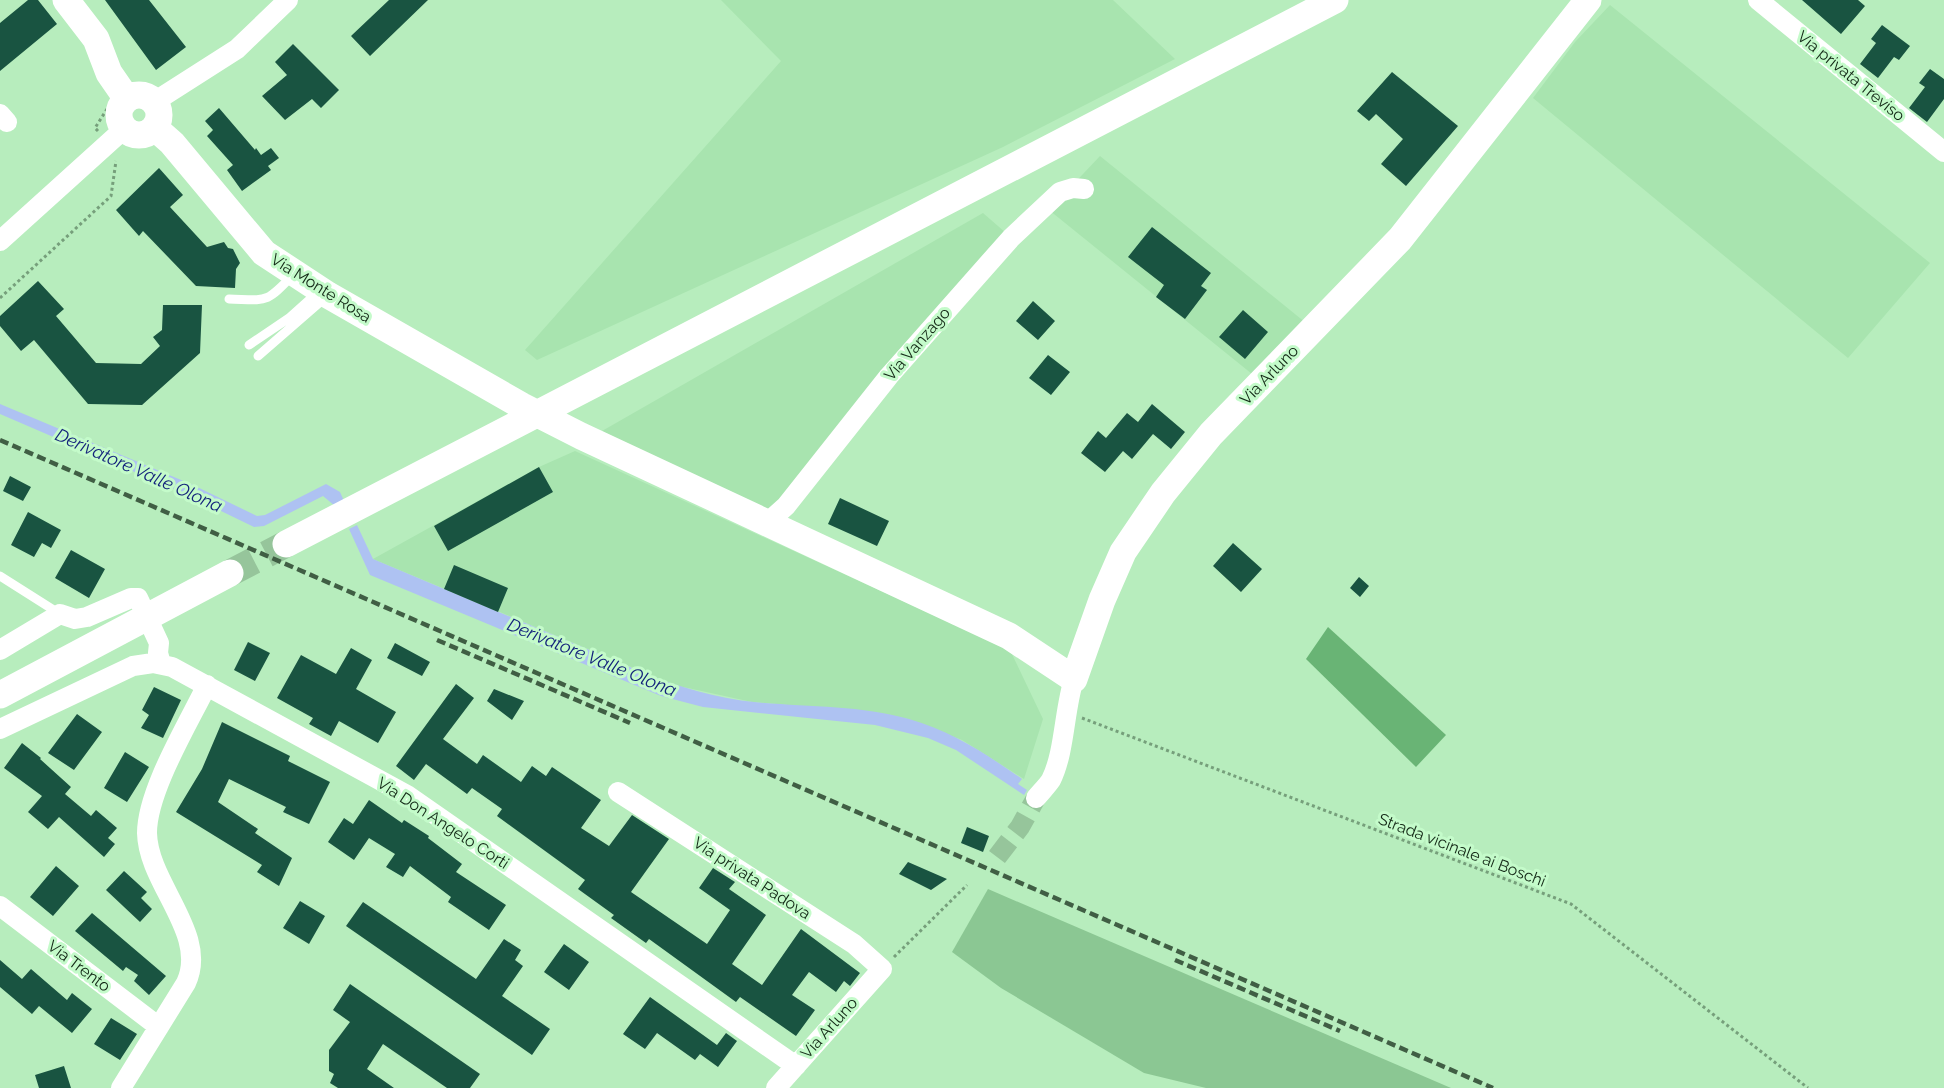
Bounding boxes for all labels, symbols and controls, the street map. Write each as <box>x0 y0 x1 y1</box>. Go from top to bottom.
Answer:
street label: Via privata Treviso <box>1793 27 1909 125</box>
street label: Via Monte Rosa <box>267 250 375 326</box>
street label: Via Vanzago <box>880 304 954 384</box>
street label: Via Arluno <box>1236 341 1302 409</box>
water label: Derivatore Valle Olona <box>52 424 226 516</box>
water label: Derivatore Valle Olona <box>504 613 680 701</box>
street label: Via Don Angelo Corti <box>374 773 512 873</box>
street label: Strada vicinale ai Boschi <box>1376 809 1548 891</box>
street label: Via privata Padova <box>690 833 814 923</box>
street label: Via Trento <box>44 936 114 996</box>
street label: Via Arluno <box>797 993 861 1063</box>

